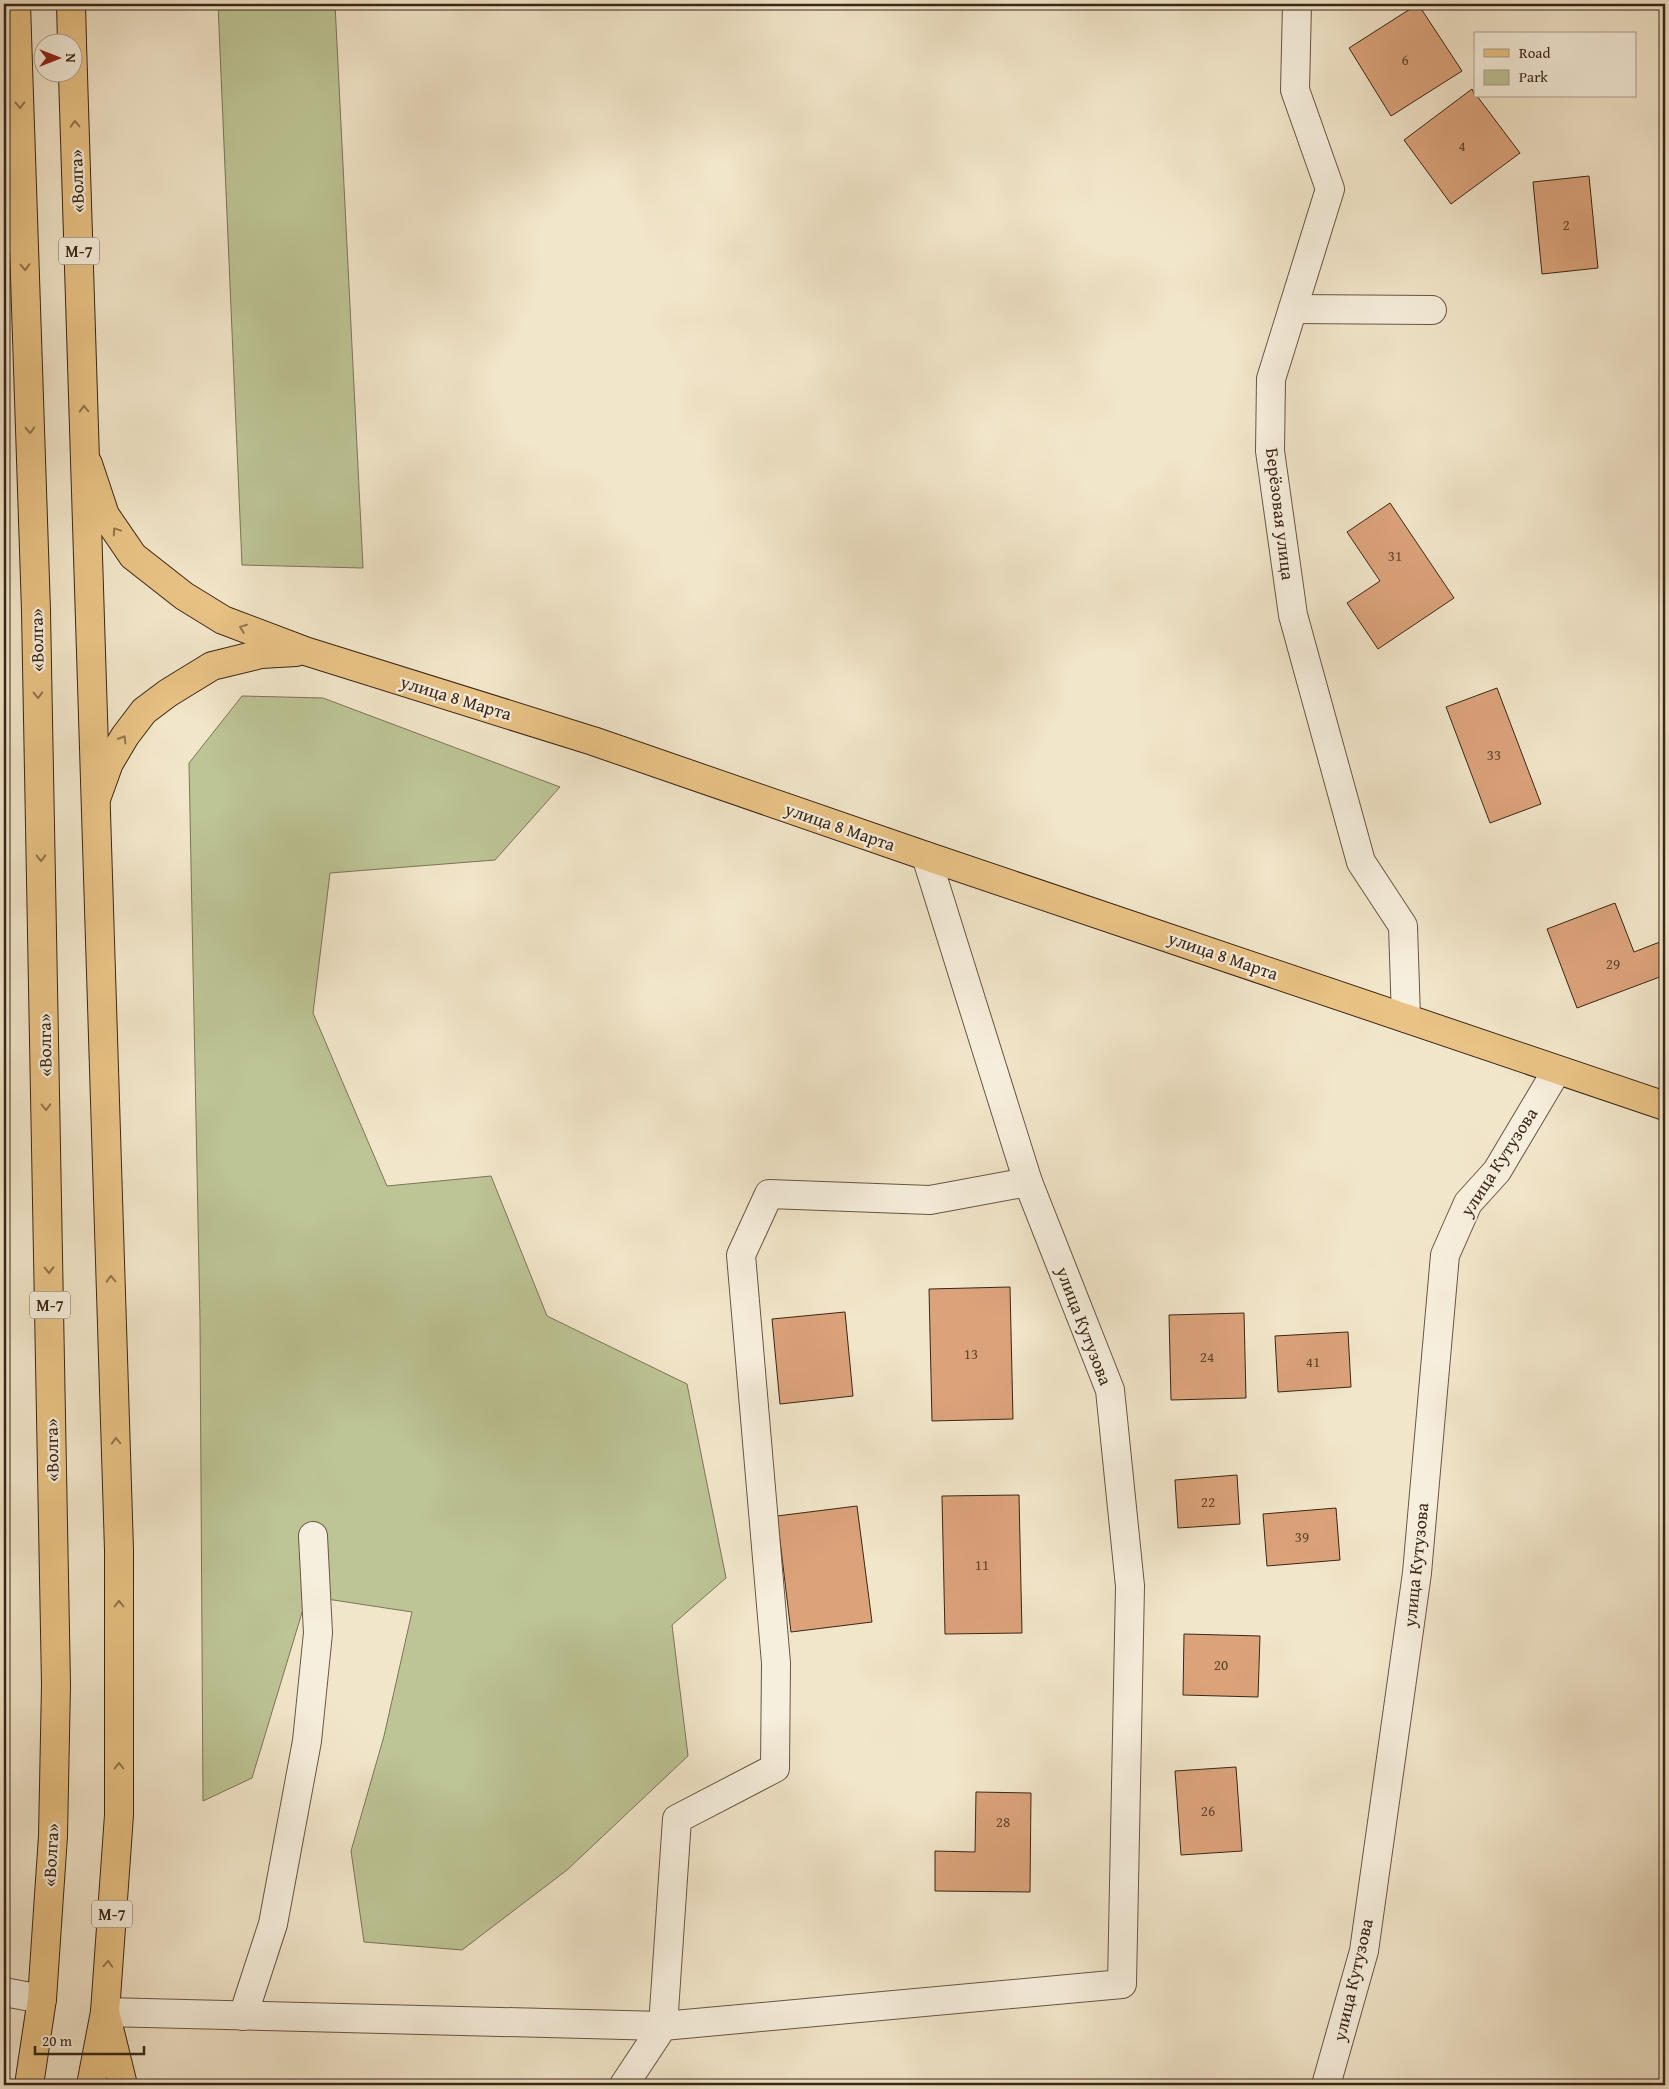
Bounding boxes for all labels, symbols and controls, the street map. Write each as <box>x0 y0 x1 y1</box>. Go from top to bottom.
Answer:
north arrow <box>32 32 82 82</box>
legend <box>1474 32 1636 98</box>
text: Road <box>1519 42 1550 63</box>
house number: 6 <box>1401 49 1409 70</box>
text: N <box>61 53 81 63</box>
text: Park <box>1519 66 1548 87</box>
one-way arrow <box>14 101 25 109</box>
one-way arrow <box>70 120 80 128</box>
house number: 4 <box>1458 135 1466 156</box>
street label: «Волга» <box>62 149 91 213</box>
house number: 2 <box>1562 214 1570 235</box>
road number: М-7 <box>59 238 99 264</box>
one-way arrow <box>20 264 30 272</box>
one-way arrow <box>79 405 90 413</box>
one-way arrow <box>25 426 35 434</box>
street label: Берёзовая улица <box>1259 446 1302 582</box>
one-way arrow <box>113 527 122 537</box>
house number: 31 <box>1388 545 1402 566</box>
street label: «Волга» <box>22 608 51 672</box>
one-way arrow <box>240 624 248 634</box>
street label: улица 8 Марта <box>396 668 515 727</box>
one-way arrow <box>33 692 43 699</box>
one-way arrow <box>117 735 127 744</box>
house number: 33 <box>1487 744 1501 765</box>
street label: улица 8 Марта <box>781 795 899 858</box>
one-way arrow <box>36 854 46 862</box>
street label: улица 8 Марта <box>1164 924 1282 987</box>
house number: 29 <box>1606 953 1620 974</box>
street label: «Волга» <box>30 1013 59 1077</box>
street label: улица Кутузова <box>1453 1102 1544 1222</box>
one-way arrow <box>41 1104 51 1112</box>
street label: улица Кутузова <box>1049 1262 1120 1389</box>
one-way arrow <box>44 1266 54 1274</box>
one-way arrow <box>106 1275 116 1282</box>
road number: М-7 <box>30 1292 70 1318</box>
house number: 13 <box>964 1343 978 1364</box>
house number: 24 <box>1200 1346 1214 1367</box>
house number: 41 <box>1306 1351 1320 1372</box>
street label: «Волга» <box>37 1418 66 1482</box>
one-way arrow <box>111 1437 121 1445</box>
house number: 22 <box>1201 1491 1215 1512</box>
street label: улица Кутузова <box>1395 1501 1436 1630</box>
house number: 39 <box>1295 1526 1309 1547</box>
house number: 11 <box>975 1554 989 1575</box>
one-way arrow <box>114 1600 124 1608</box>
house number: 20 <box>1214 1654 1228 1675</box>
one-way arrow <box>114 1762 124 1770</box>
house number: 26 <box>1201 1800 1215 1821</box>
house number: 28 <box>996 1811 1010 1832</box>
street label: «Волга» <box>35 1823 66 1887</box>
road number: М-7 <box>92 1900 132 1928</box>
street label: улица Кутузова <box>1325 1916 1380 2045</box>
one-way arrow <box>103 1960 114 1968</box>
scale bar <box>35 2024 144 2056</box>
text: 20 m <box>42 2030 73 2051</box>

